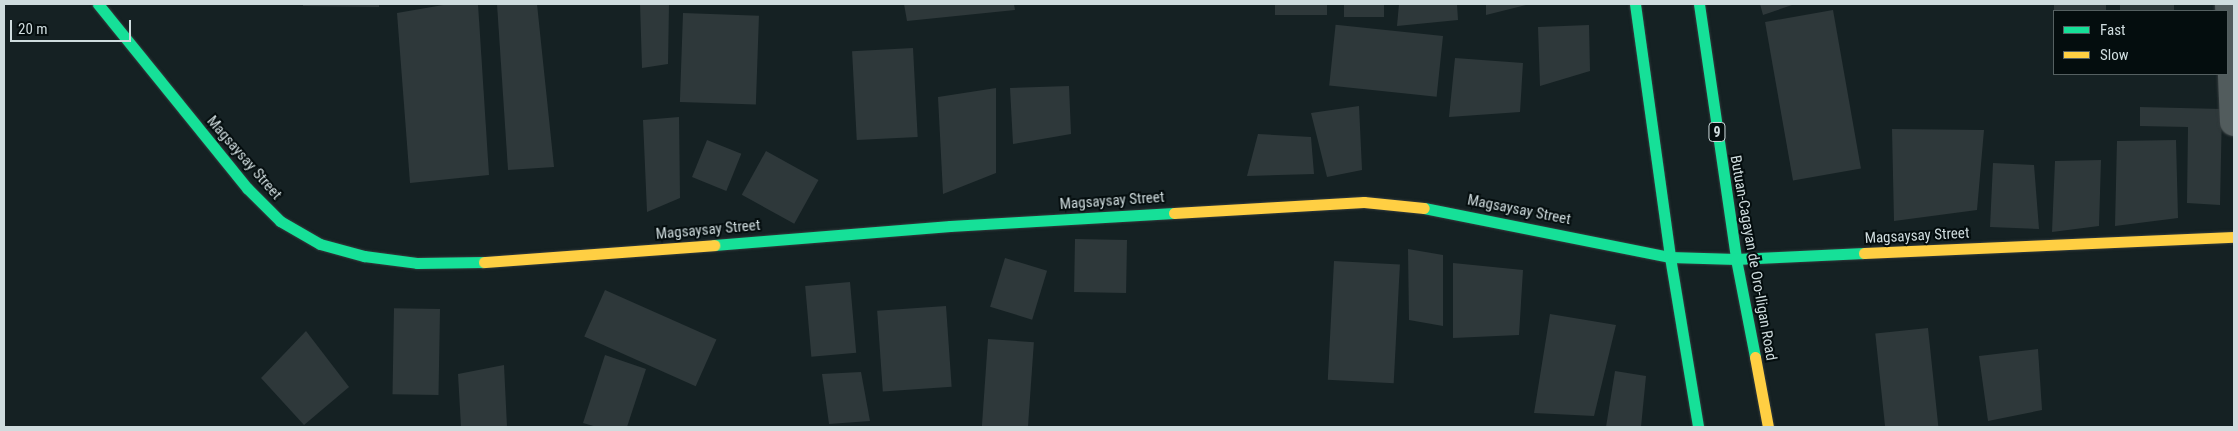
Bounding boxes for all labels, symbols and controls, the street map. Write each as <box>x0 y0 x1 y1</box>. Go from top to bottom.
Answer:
scale bar <box>12 10 134 42</box>
legend <box>2053 10 2228 75</box>
text: 20 m <box>18 20 48 38</box>
text: Fast <box>2100 21 2125 39</box>
text: Slow <box>2100 46 2129 64</box>
street label: Magsaysay Street <box>203 113 285 203</box>
road number: 9 <box>1708 120 1726 144</box>
street label: Butuan-Cagayan de Oro-Iligan Road <box>1726 154 1780 362</box>
street label: Magsaysay Street <box>1059 188 1165 214</box>
street label: Magsaysay Street <box>1466 191 1572 229</box>
street label: Magsaysay Street <box>655 216 761 244</box>
street label: Magsaysay Street <box>1864 224 1970 248</box>

